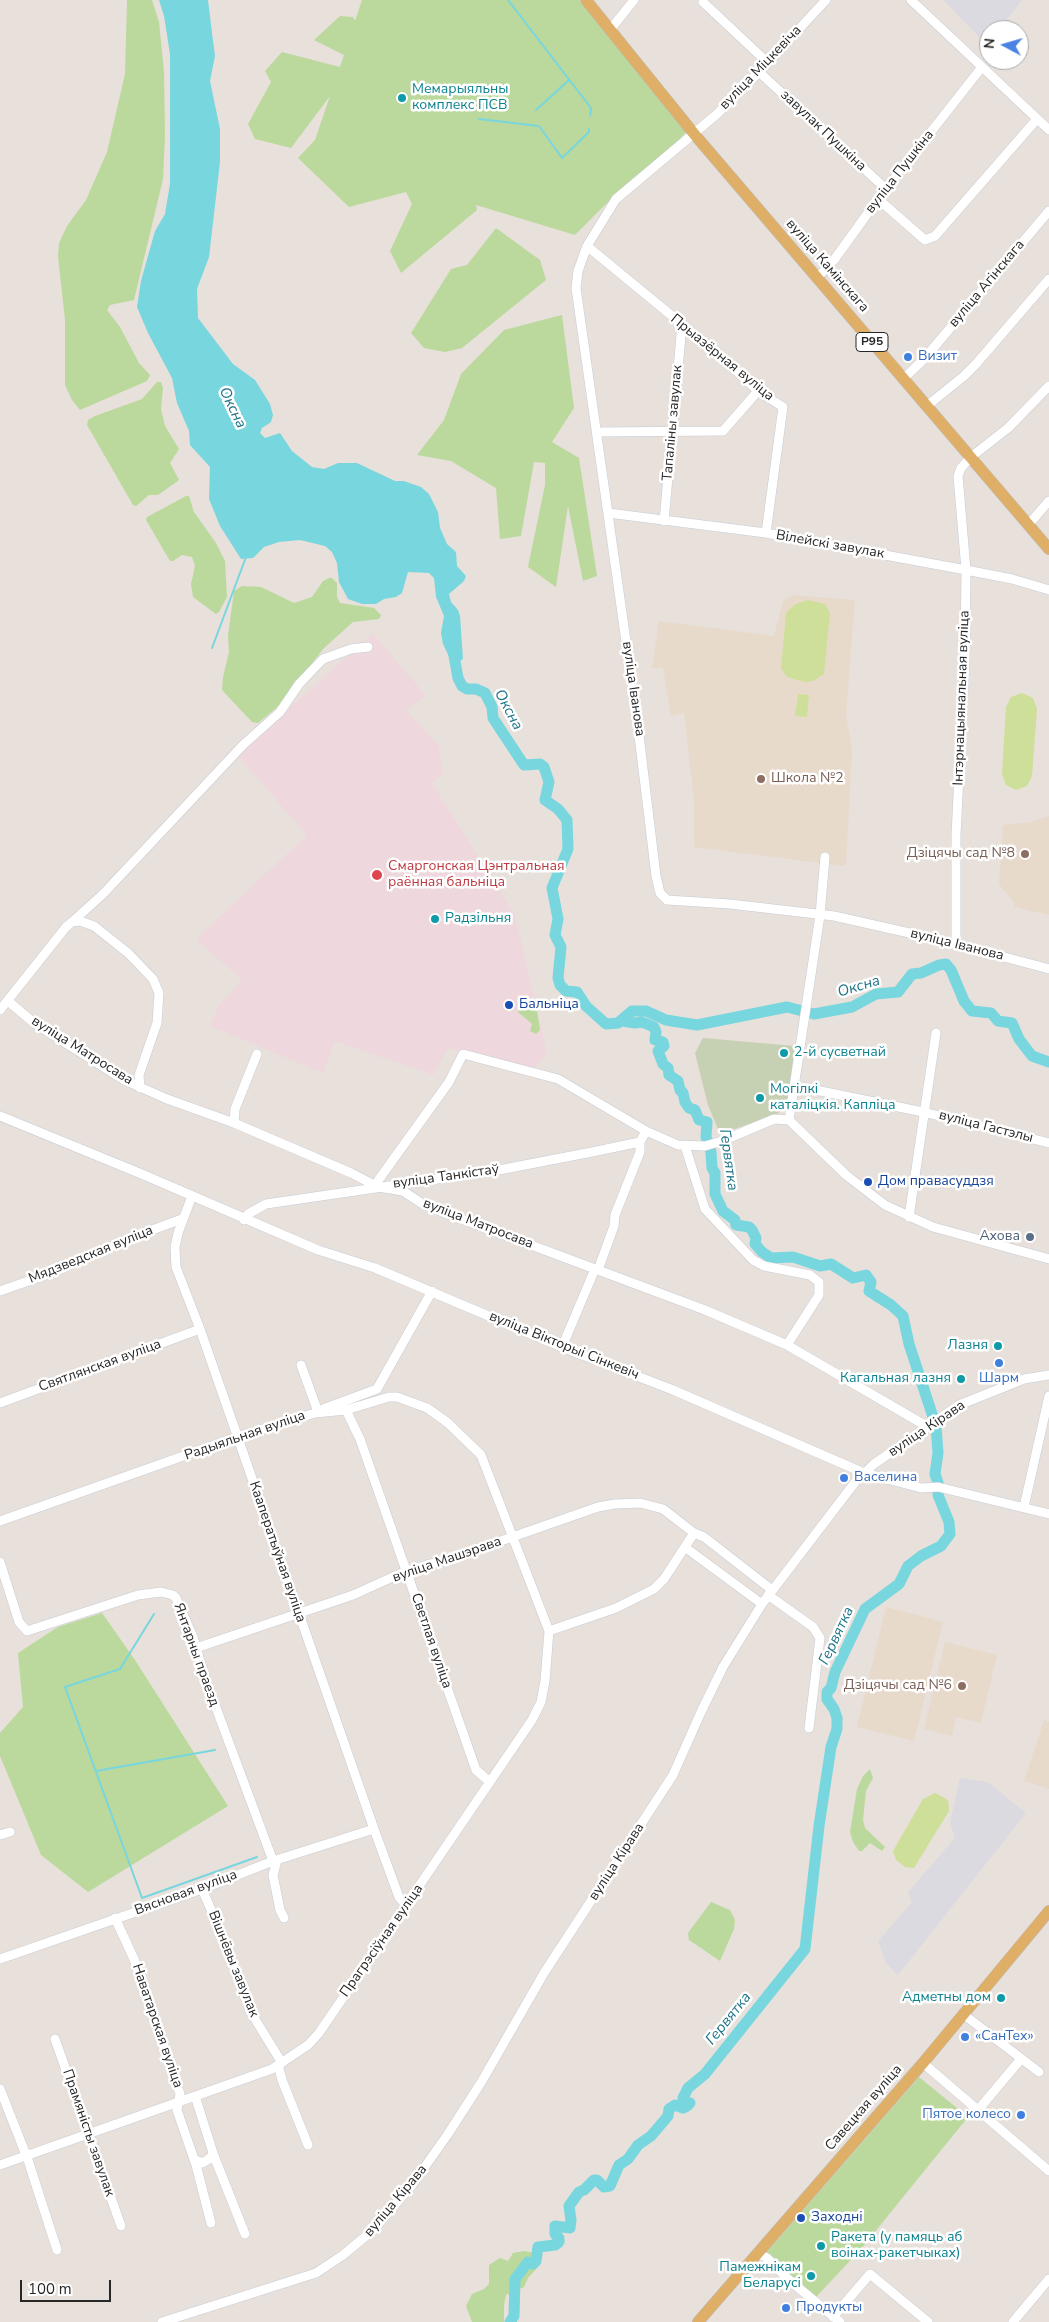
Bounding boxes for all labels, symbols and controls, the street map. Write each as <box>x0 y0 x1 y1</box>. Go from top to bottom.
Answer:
north arrow <box>979 20 1029 70</box>
street label: вуліца Міцкевіча <box>717 22 805 114</box>
text: N <box>980 37 1000 50</box>
place label: Мемарыяльны комплекс ПСВ <box>412 82 508 114</box>
street label: завулак Пушкіна <box>777 87 869 175</box>
marker: Мемарыяльны комплекс ПСВ <box>396 92 408 104</box>
street label: вуліца Пушкіна <box>862 127 938 217</box>
street label: вуліца Камінскага <box>782 216 872 316</box>
street label: вуліца Агінскага <box>946 237 1028 331</box>
street label: Прыазёрная вуліца <box>667 311 777 405</box>
road number: Р95 <box>856 332 888 352</box>
place label: Визит <box>918 349 957 365</box>
marker: Визит <box>902 351 914 363</box>
street label: Тапаліны завулак <box>660 364 686 482</box>
water label: Оксна <box>214 385 250 431</box>
street label: Вілейскі завулак <box>775 527 885 563</box>
street label: Інтэрнацыянальная вуліца <box>951 610 973 786</box>
street label: вуліца Іванова <box>618 640 648 738</box>
water label: Оксна <box>490 687 526 733</box>
place label: Школа №2 <box>771 771 844 787</box>
marker: Школа №2 <box>755 773 767 785</box>
place label: Дзіцячы сад №8 <box>907 846 1015 862</box>
marker: Дзіцячы сад №8 <box>1019 848 1031 860</box>
place label: Смаргонская Цэнтральная раённая бальніца <box>388 859 564 892</box>
marker: Смаргонская Цэнтральная раённая бальніца <box>370 868 384 882</box>
place label: Радзільня <box>445 911 511 927</box>
marker: Радзільня <box>429 913 441 925</box>
street label: вуліца Іванова <box>909 925 1005 965</box>
water label: Оксна <box>836 972 882 1002</box>
place label: Бальніца <box>519 997 579 1013</box>
marker: Бальніца <box>503 999 515 1011</box>
street label: вуліца Матросава <box>28 1013 136 1089</box>
place label: 2-й сусветнай <box>794 1045 886 1061</box>
marker: 2-й сусветнай <box>778 1047 790 1059</box>
place label: Могілкі каталіцкія. Капліца <box>770 1082 896 1114</box>
marker: Могілкі каталіцкія. Капліца <box>754 1092 766 1104</box>
street label: вуліца Гастэлы <box>937 1107 1035 1147</box>
water label: Гервятка <box>715 1128 741 1192</box>
street label: вуліца Танкістаў <box>392 1161 500 1193</box>
place label: Дом правасуддзя <box>878 1174 994 1190</box>
marker: Дом правасуддзя <box>862 1176 874 1188</box>
street label: вуліца Матросава <box>420 1195 536 1253</box>
street label: Мядзведская вуліца <box>26 1222 156 1288</box>
place label: Ахова <box>980 1229 1020 1245</box>
marker: Ахова <box>1024 1231 1036 1243</box>
street label: вуліца Вікторыі Сінкевіч <box>487 1308 641 1384</box>
street label: Святлянская вуліца <box>36 1336 164 1396</box>
place label: Лазня <box>947 1338 988 1354</box>
marker: Лазня <box>992 1340 1004 1352</box>
marker: Шарм <box>993 1357 1005 1369</box>
place label: Кагальная лазня <box>840 1371 951 1387</box>
place label: Шарм <box>979 1371 1019 1387</box>
marker: Кагальная лазня <box>955 1373 967 1385</box>
street label: вуліца Кірава <box>885 1397 969 1461</box>
street label: Радыяльная вуліца <box>182 1407 308 1465</box>
place label: Васелина <box>854 1470 917 1486</box>
marker: Васелина <box>838 1472 850 1484</box>
street label: Кааператыўная вуліца <box>245 1479 309 1625</box>
street label: вуліца Машэрава <box>390 1533 504 1587</box>
street label: Светлая вуліца <box>407 1591 455 1691</box>
street label: Янтарны праезд <box>170 1601 222 1709</box>
water label: Гервятка <box>816 1604 858 1668</box>
place label: Дзіцячы сад №6 <box>844 1678 952 1694</box>
marker: Дзіцячы сад №6 <box>956 1680 968 1692</box>
street label: вуліца Кірава <box>586 1820 648 1904</box>
street label: Вясновая вуліца <box>132 1867 240 1919</box>
street label: Прагрэсіўная вуліца <box>337 1881 427 2001</box>
street label: Вішнёвы завулак <box>204 1908 262 2020</box>
street label: Наватарская вуліца <box>128 1962 186 2090</box>
water label: Гервятка <box>702 1989 756 2049</box>
place label: Адметны дом <box>902 1990 991 2006</box>
marker: Адметны дом <box>995 1992 1007 2004</box>
place label: «СанТех» <box>975 2029 1034 2045</box>
marker: «СанТех» <box>959 2031 971 2043</box>
street label: Савецкая вуліца <box>822 2062 906 2154</box>
street label: Прамяністы завулак <box>58 2067 118 2199</box>
place label: Пятое колесо <box>922 2107 1011 2123</box>
marker: Пятое колесо <box>1015 2109 1027 2121</box>
street label: вуліца Кірава <box>361 2162 431 2240</box>
place label: Заходні <box>811 2210 863 2226</box>
marker: Заходні <box>795 2212 807 2224</box>
place label: Ракета (у памяць аб воінах-ракетчыках) <box>831 2230 962 2262</box>
marker: Ракета (у памяць аб воінах-ракетчыках) <box>815 2240 827 2252</box>
place label: Памежнікам Беларусі <box>719 2260 801 2292</box>
scale bar <box>22 2270 114 2302</box>
marker: Памежнікам Беларусі <box>805 2270 817 2282</box>
text: 100 m <box>28 2279 72 2299</box>
place label: Продукты <box>796 2300 862 2316</box>
marker: Продукты <box>780 2302 792 2314</box>

